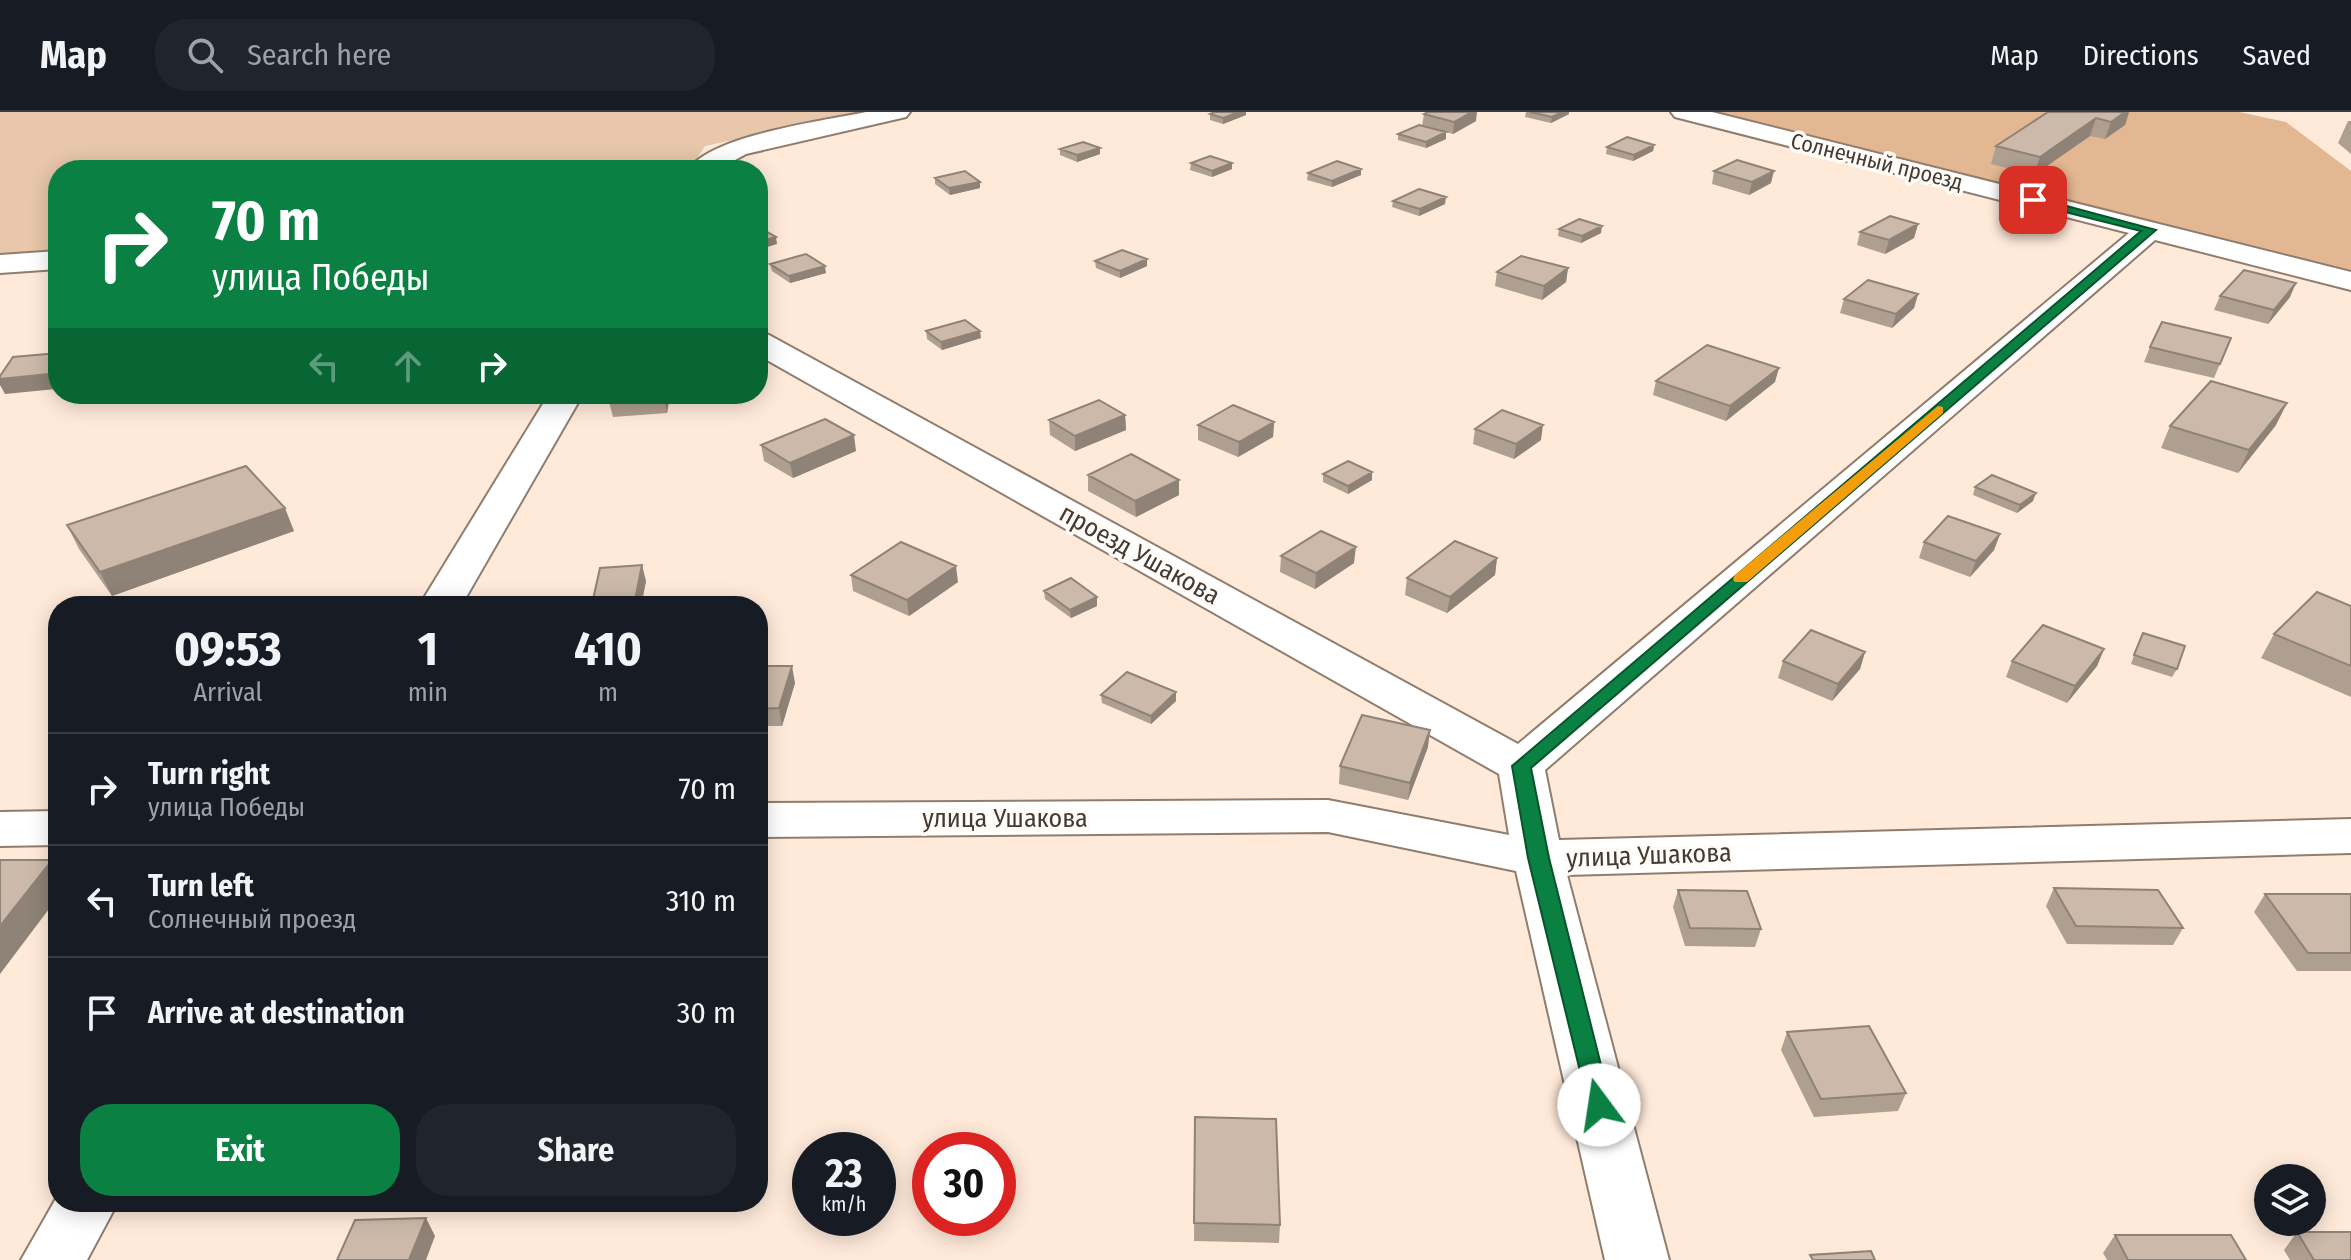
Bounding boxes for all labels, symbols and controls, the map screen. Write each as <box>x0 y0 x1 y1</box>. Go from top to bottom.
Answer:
search box <box>155 19 715 91</box>
text: Map <box>40 32 107 78</box>
icon: search <box>183 33 227 77</box>
text: Search here <box>247 37 391 73</box>
text: Map <box>1990 39 2039 72</box>
text: Directions <box>2083 39 2199 72</box>
text: Saved <box>2243 39 2311 72</box>
street label: Солнечный проезд <box>1788 127 1966 196</box>
pin <box>1999 166 2067 234</box>
icon: arrive <box>2011 178 2055 222</box>
text: 70 m <box>212 188 320 255</box>
icon: right <box>80 192 184 296</box>
text: улица Победы <box>212 256 429 300</box>
icon: left <box>302 344 346 388</box>
icon: ahead <box>386 344 430 388</box>
icon: right <box>470 344 514 388</box>
street label: проезд Ушакова <box>1054 498 1225 611</box>
text: 09:53 <box>174 620 282 678</box>
text: 1 <box>418 620 438 678</box>
text: 410 <box>574 620 642 678</box>
text: Arrival <box>193 677 262 708</box>
text: min <box>408 677 448 708</box>
text: m <box>598 677 618 708</box>
text: Turn right <box>148 756 270 792</box>
icon: right <box>80 767 124 811</box>
text: 70 m <box>678 771 736 807</box>
text: улица Победы <box>148 792 305 823</box>
street label: улица Ушакова <box>922 803 1088 834</box>
street label: улица Ушакова <box>1566 837 1732 874</box>
text: Turn left <box>148 868 254 904</box>
icon: left <box>80 879 124 923</box>
text: 310 m <box>666 883 736 919</box>
text: Солнечный проезд <box>148 904 356 935</box>
icon: arrive <box>80 991 124 1035</box>
text: Arrive at destination <box>148 995 405 1031</box>
text: 30 m <box>677 995 736 1031</box>
position arrow <box>1557 1063 1641 1147</box>
button: Exit <box>80 1104 400 1196</box>
button: Share <box>416 1104 736 1196</box>
speed limit sign: 30 <box>912 1132 1016 1236</box>
text: 23 <box>825 1150 863 1198</box>
map controls <box>2254 1164 2326 1236</box>
button: layers <box>2254 1164 2326 1236</box>
text: km/h <box>822 1192 866 1216</box>

